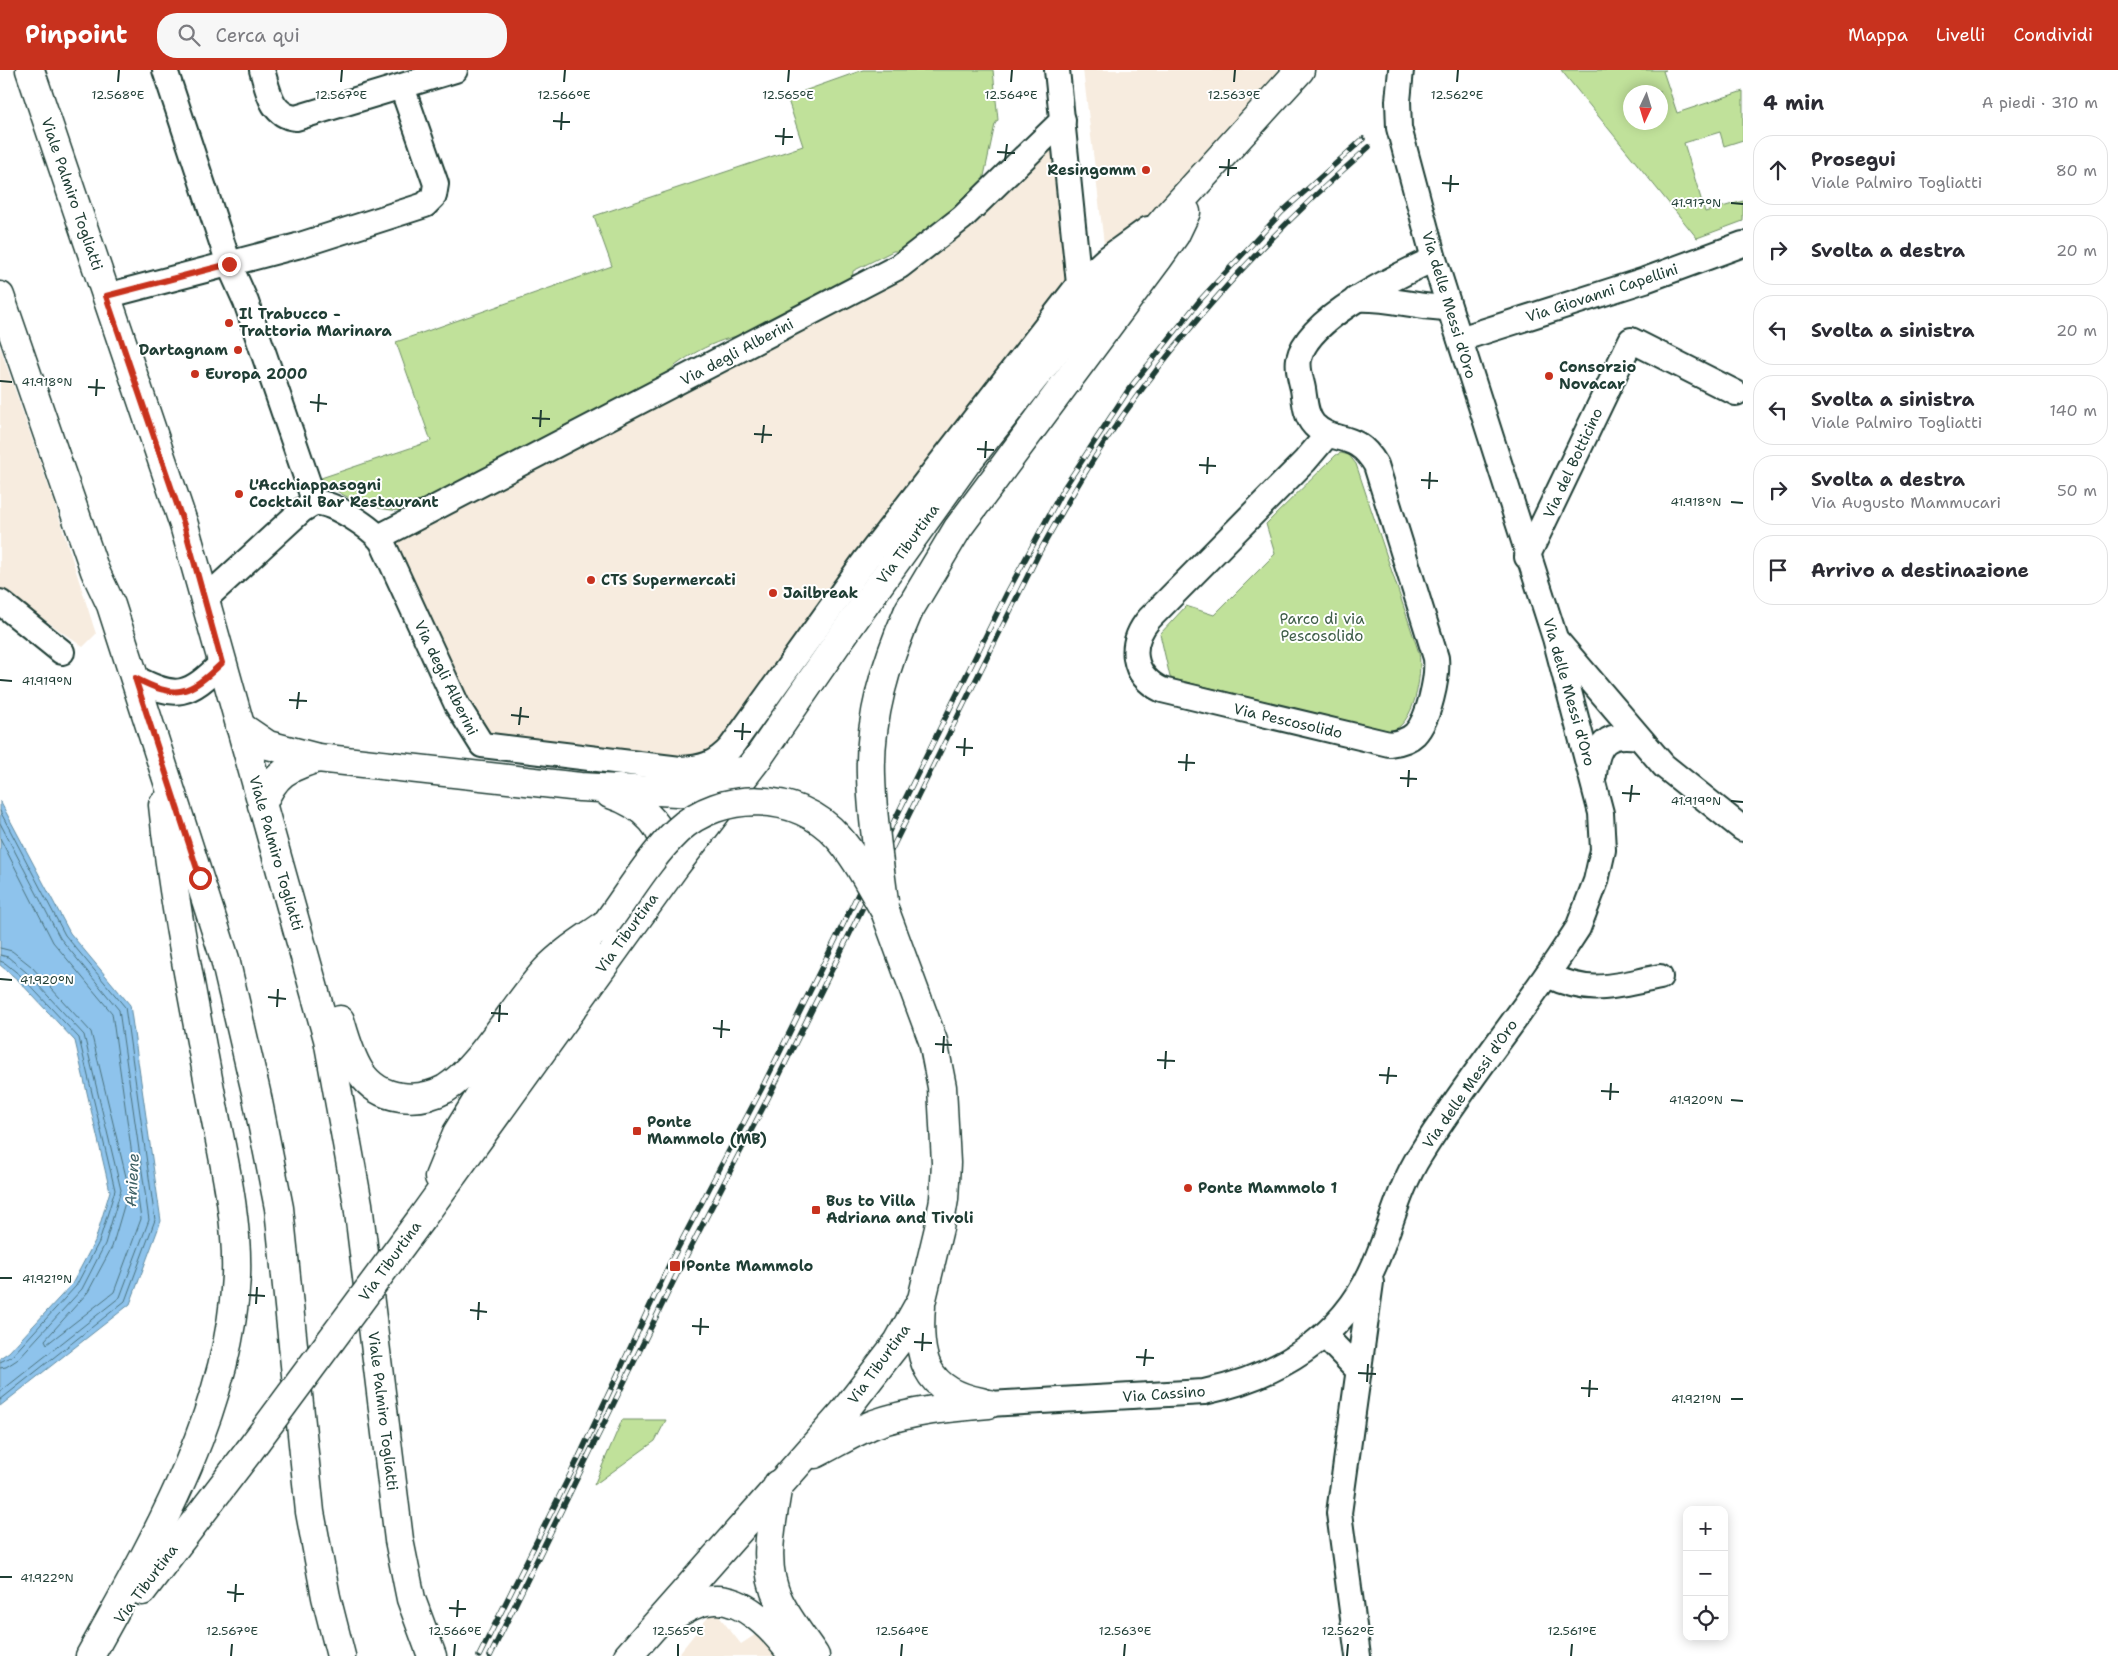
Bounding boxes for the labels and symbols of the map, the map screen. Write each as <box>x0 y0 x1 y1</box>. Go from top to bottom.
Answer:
north arrow <box>1623 85 1668 130</box>
text: 12.568°E <box>92 87 144 103</box>
text: 12.567°E <box>315 87 367 103</box>
text: 12.566°E <box>538 87 590 103</box>
text: 12.565°E <box>762 87 814 103</box>
text: 12.564°E <box>985 87 1037 103</box>
text: 12.563°E <box>1208 87 1260 103</box>
text: 12.562°E <box>1431 87 1483 103</box>
street label: Viale Palmiro Togliatti <box>36 115 108 273</box>
place label: Resingomm <box>1047 160 1136 180</box>
marker: Resingomm <box>1140 164 1152 176</box>
text: 41.917°N <box>1671 195 1721 211</box>
street label: Via delle Messi d'Oro <box>1417 229 1481 381</box>
route end <box>218 253 241 276</box>
street label: Via Giovanni Capellini <box>1523 259 1681 327</box>
place label: Il Trabucco - Trattoria Marinara <box>239 304 393 341</box>
street label: Via degli Alberini <box>677 314 797 390</box>
marker: Il Trabucco - Trattoria Marinara <box>223 317 235 329</box>
place label: Dartagnam <box>139 340 228 360</box>
marker: Dartagnam <box>232 344 244 356</box>
place label: Consorzio Novacar <box>1559 357 1637 394</box>
place label: Europa 2000 <box>205 364 308 384</box>
marker: Europa 2000 <box>189 368 201 380</box>
marker: Consorzio Novacar <box>1543 370 1555 382</box>
text: 41.918°N <box>22 374 72 390</box>
street label: Via del Botticino <box>1539 405 1607 521</box>
place label: L'Acchiappasogni Cocktail Bar Restaurant <box>249 475 439 512</box>
marker: L'Acchiappasogni Cocktail Bar Restaurant <box>233 488 245 500</box>
text: 41.918°N <box>1671 494 1721 510</box>
street label: Via Tiburtina <box>872 499 944 588</box>
place label: CTS Supermercati <box>601 570 736 590</box>
marker: CTS Supermercati <box>585 574 597 586</box>
place label: Jailbreak <box>783 583 858 603</box>
marker: Jailbreak <box>767 587 779 599</box>
park label: Parco di via Pescosolido <box>1280 609 1365 646</box>
street label: Via delle Messi d'Oro <box>1538 616 1600 768</box>
street label: Via degli Alberini <box>409 617 483 739</box>
text: 41.919°N <box>22 673 72 689</box>
street label: Via Pescosolido <box>1231 699 1345 743</box>
street label: Viale Palmiro Togliatti <box>244 773 308 933</box>
text: 41.919°N <box>1671 793 1721 809</box>
route start <box>189 867 212 890</box>
street label: Via Tiburtina <box>591 888 663 977</box>
text: 41.920°N <box>20 972 74 988</box>
street label: Via delle Messi d'Oro <box>1418 1016 1522 1152</box>
text: 41.920°N <box>1669 1092 1723 1108</box>
place label: Ponte Mammolo (MB) <box>647 1112 767 1149</box>
marker: Ponte Mammolo (MB) <box>631 1125 643 1137</box>
water label: Aniene <box>120 1153 144 1207</box>
place label: Ponte Mammolo 1 <box>1198 1178 1337 1198</box>
marker: Ponte Mammolo 1 <box>1182 1182 1194 1194</box>
place label: Bus to Villa Adriana and Tivoli <box>826 1191 974 1228</box>
marker: Bus to Villa Adriana and Tivoli <box>810 1204 822 1216</box>
street label: Via Tiburtina <box>354 1216 426 1305</box>
place label: Ponte Mammolo <box>686 1256 814 1276</box>
marker: Ponte Mammolo <box>668 1259 682 1273</box>
text: 41.921°N <box>22 1271 72 1287</box>
street label: Via Tiburtina <box>843 1319 915 1408</box>
street label: Viale Palmiro Togliatti <box>363 1330 403 1492</box>
street label: Via Cassino <box>1122 1381 1206 1407</box>
text: 41.921°N <box>1671 1391 1721 1407</box>
street label: Via Tiburtina <box>110 1540 183 1628</box>
text: 41.922°N <box>20 1570 74 1586</box>
text: 12.567°E <box>206 1623 258 1639</box>
text: 12.566°E <box>429 1623 481 1639</box>
text: 12.565°E <box>652 1623 704 1639</box>
text: 12.564°E <box>876 1623 928 1639</box>
text: 12.563°E <box>1099 1623 1151 1639</box>
text: 12.562°E <box>1322 1623 1374 1639</box>
text: 12.561°E <box>1548 1623 1596 1639</box>

